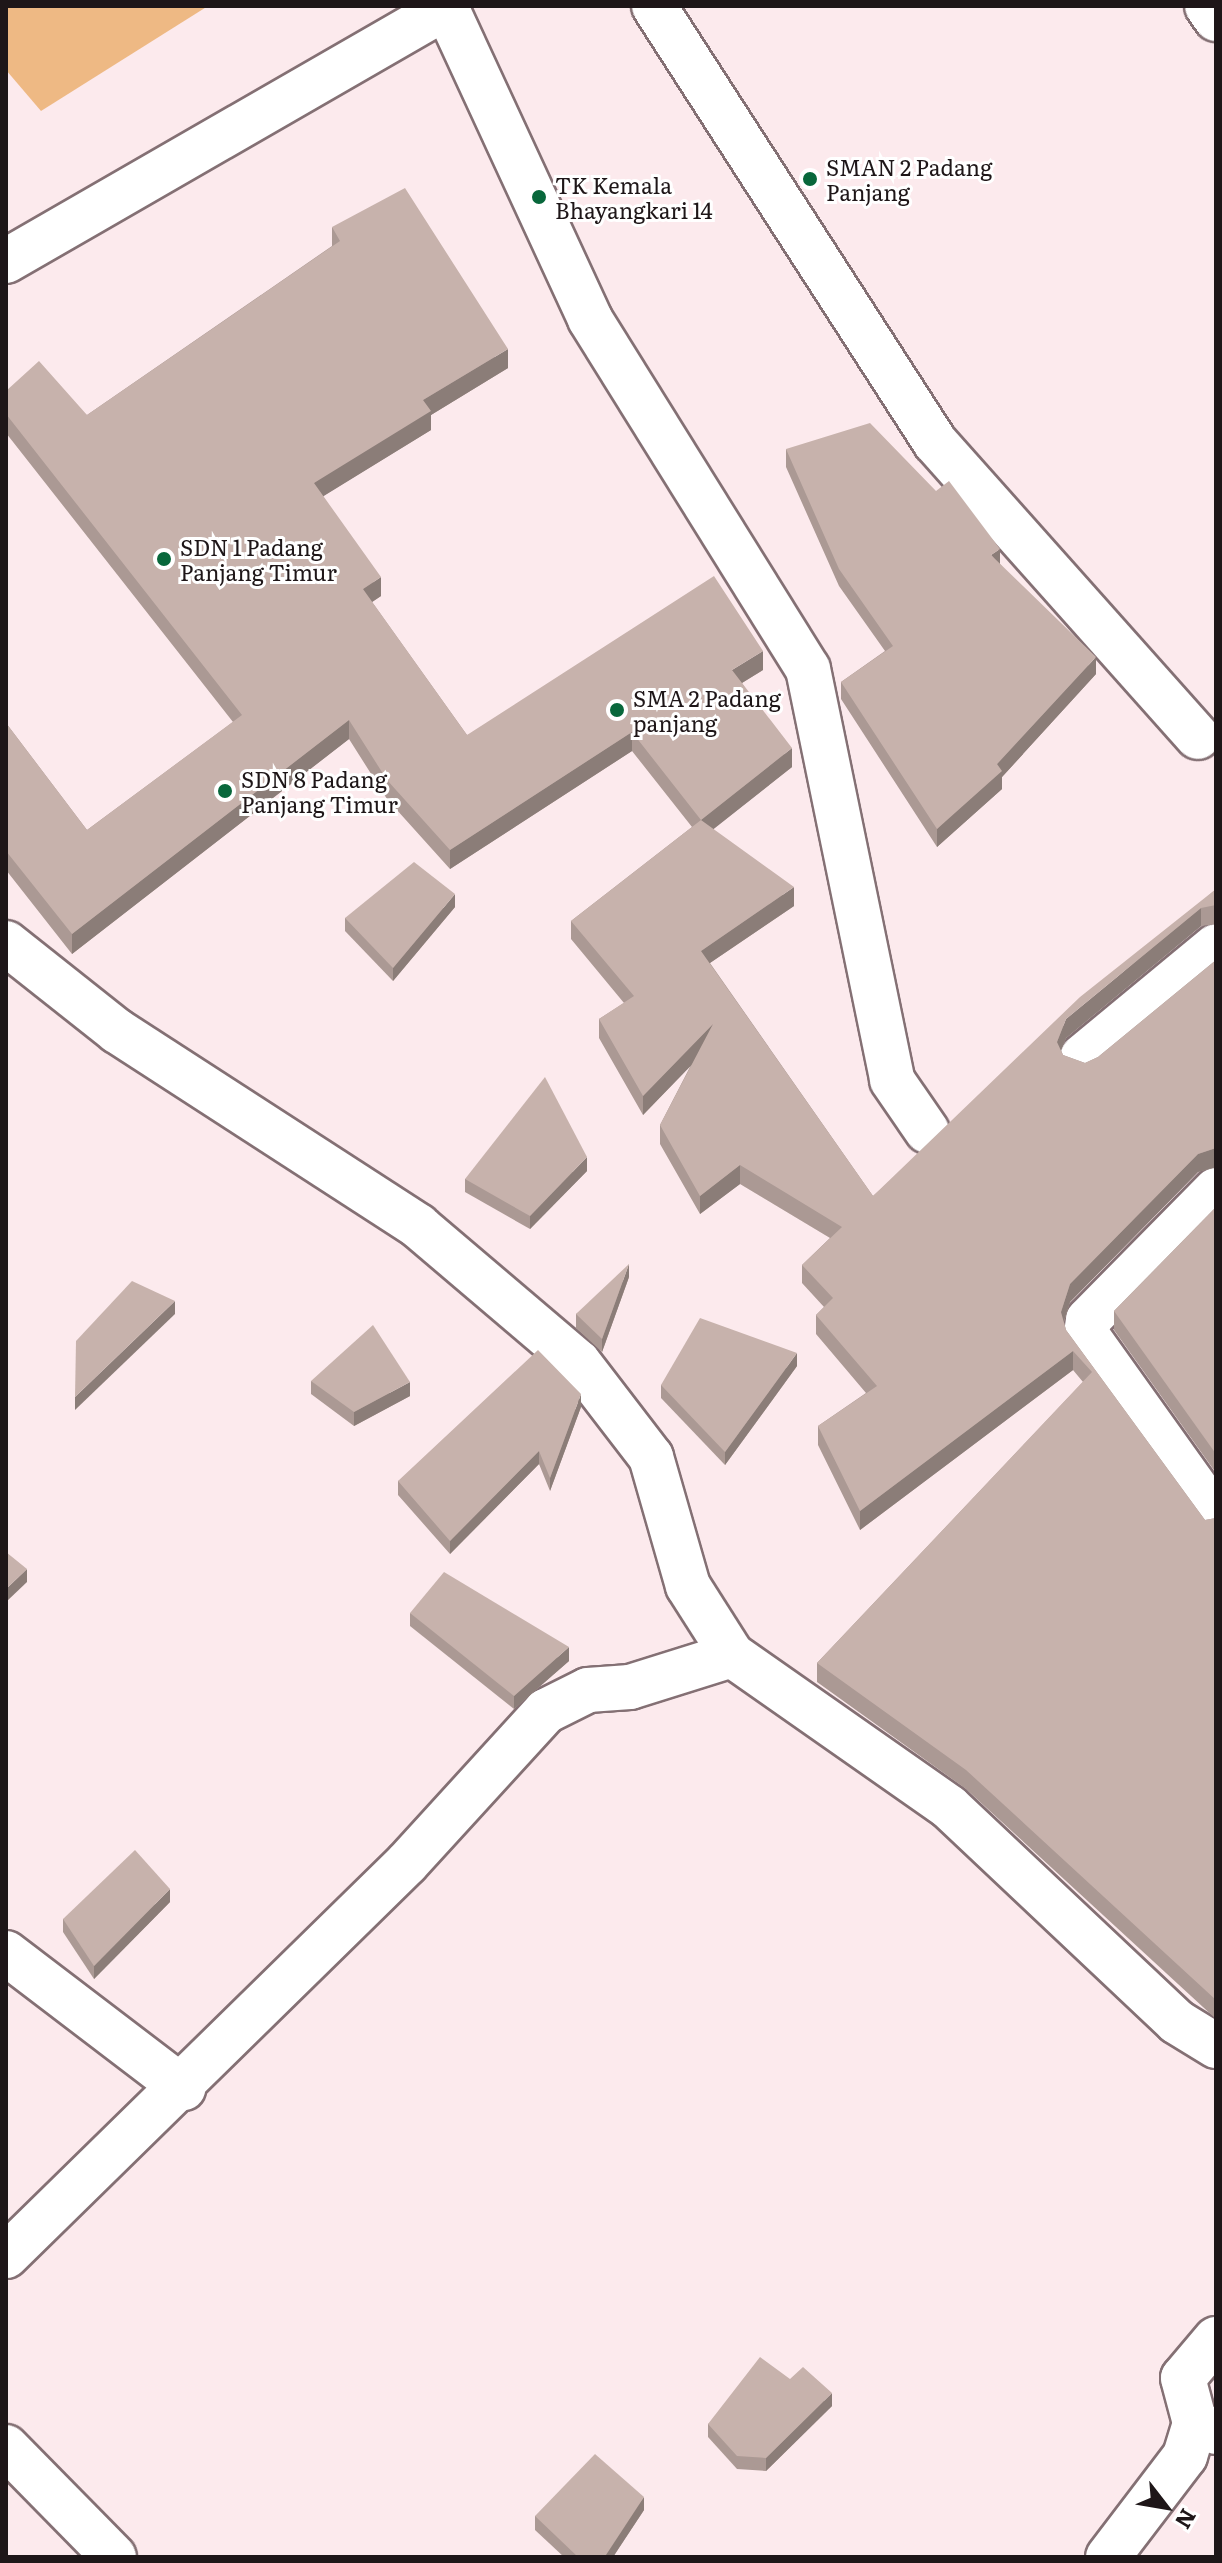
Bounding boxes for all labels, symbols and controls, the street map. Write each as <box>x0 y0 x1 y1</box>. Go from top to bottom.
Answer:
place label: SMAN 2 Padang Panjang <box>826 153 992 204</box>
marker: SMAN 2 Padang Panjang <box>801 170 819 188</box>
place label: TK Kemala Bhayangkari 14 <box>555 171 713 222</box>
marker: TK Kemala Bhayangkari 14 <box>530 188 548 206</box>
place label: SDN 1 Padang Panjang Timur <box>180 533 337 584</box>
marker: SDN 1 Padang Panjang Timur <box>155 550 173 568</box>
place label: SMA 2 Padang panjang <box>633 684 781 736</box>
marker: SMA 2 Padang panjang <box>608 701 626 719</box>
place label: SDN 8 Padang Panjang Timur <box>241 765 398 816</box>
marker: SDN 8 Padang Panjang Timur <box>216 782 234 800</box>
north arrow <box>1126 2467 1206 2547</box>
text: N <box>1168 2503 1206 2536</box>

